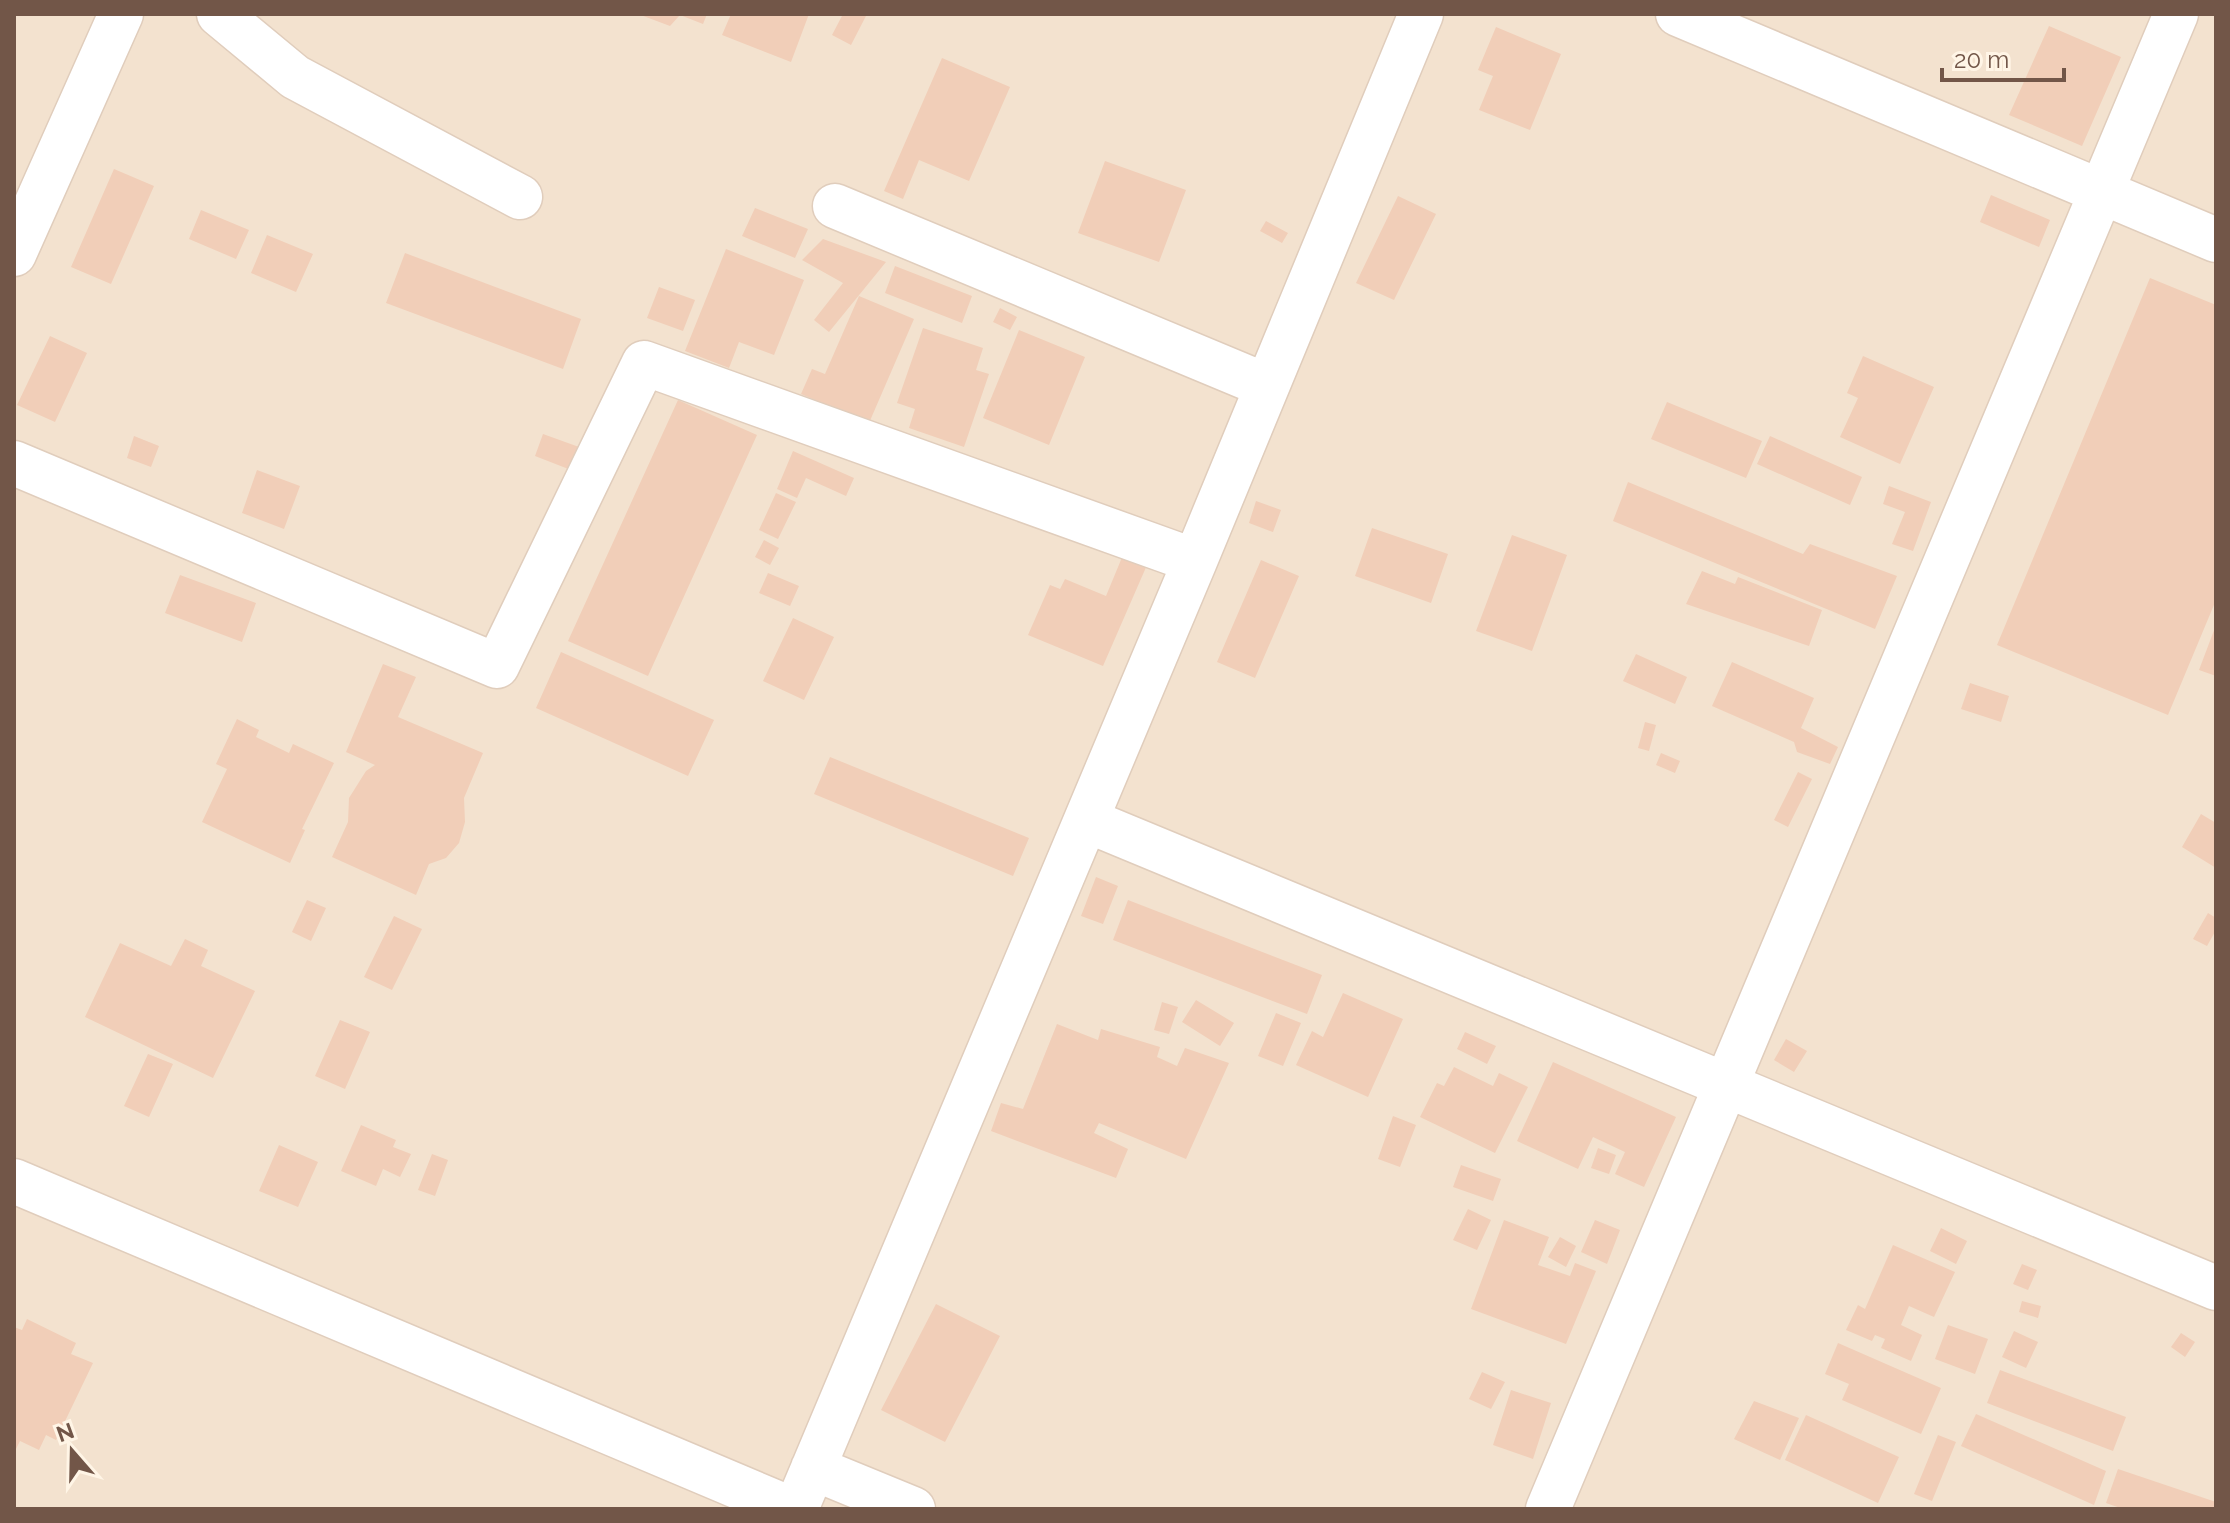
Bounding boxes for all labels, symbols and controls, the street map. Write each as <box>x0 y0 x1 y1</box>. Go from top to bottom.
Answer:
scale bar <box>1942 32 2064 82</box>
text: 20 m <box>1954 45 2009 74</box>
north arrow <box>32 1411 112 1491</box>
text: N <box>53 1417 77 1447</box>

